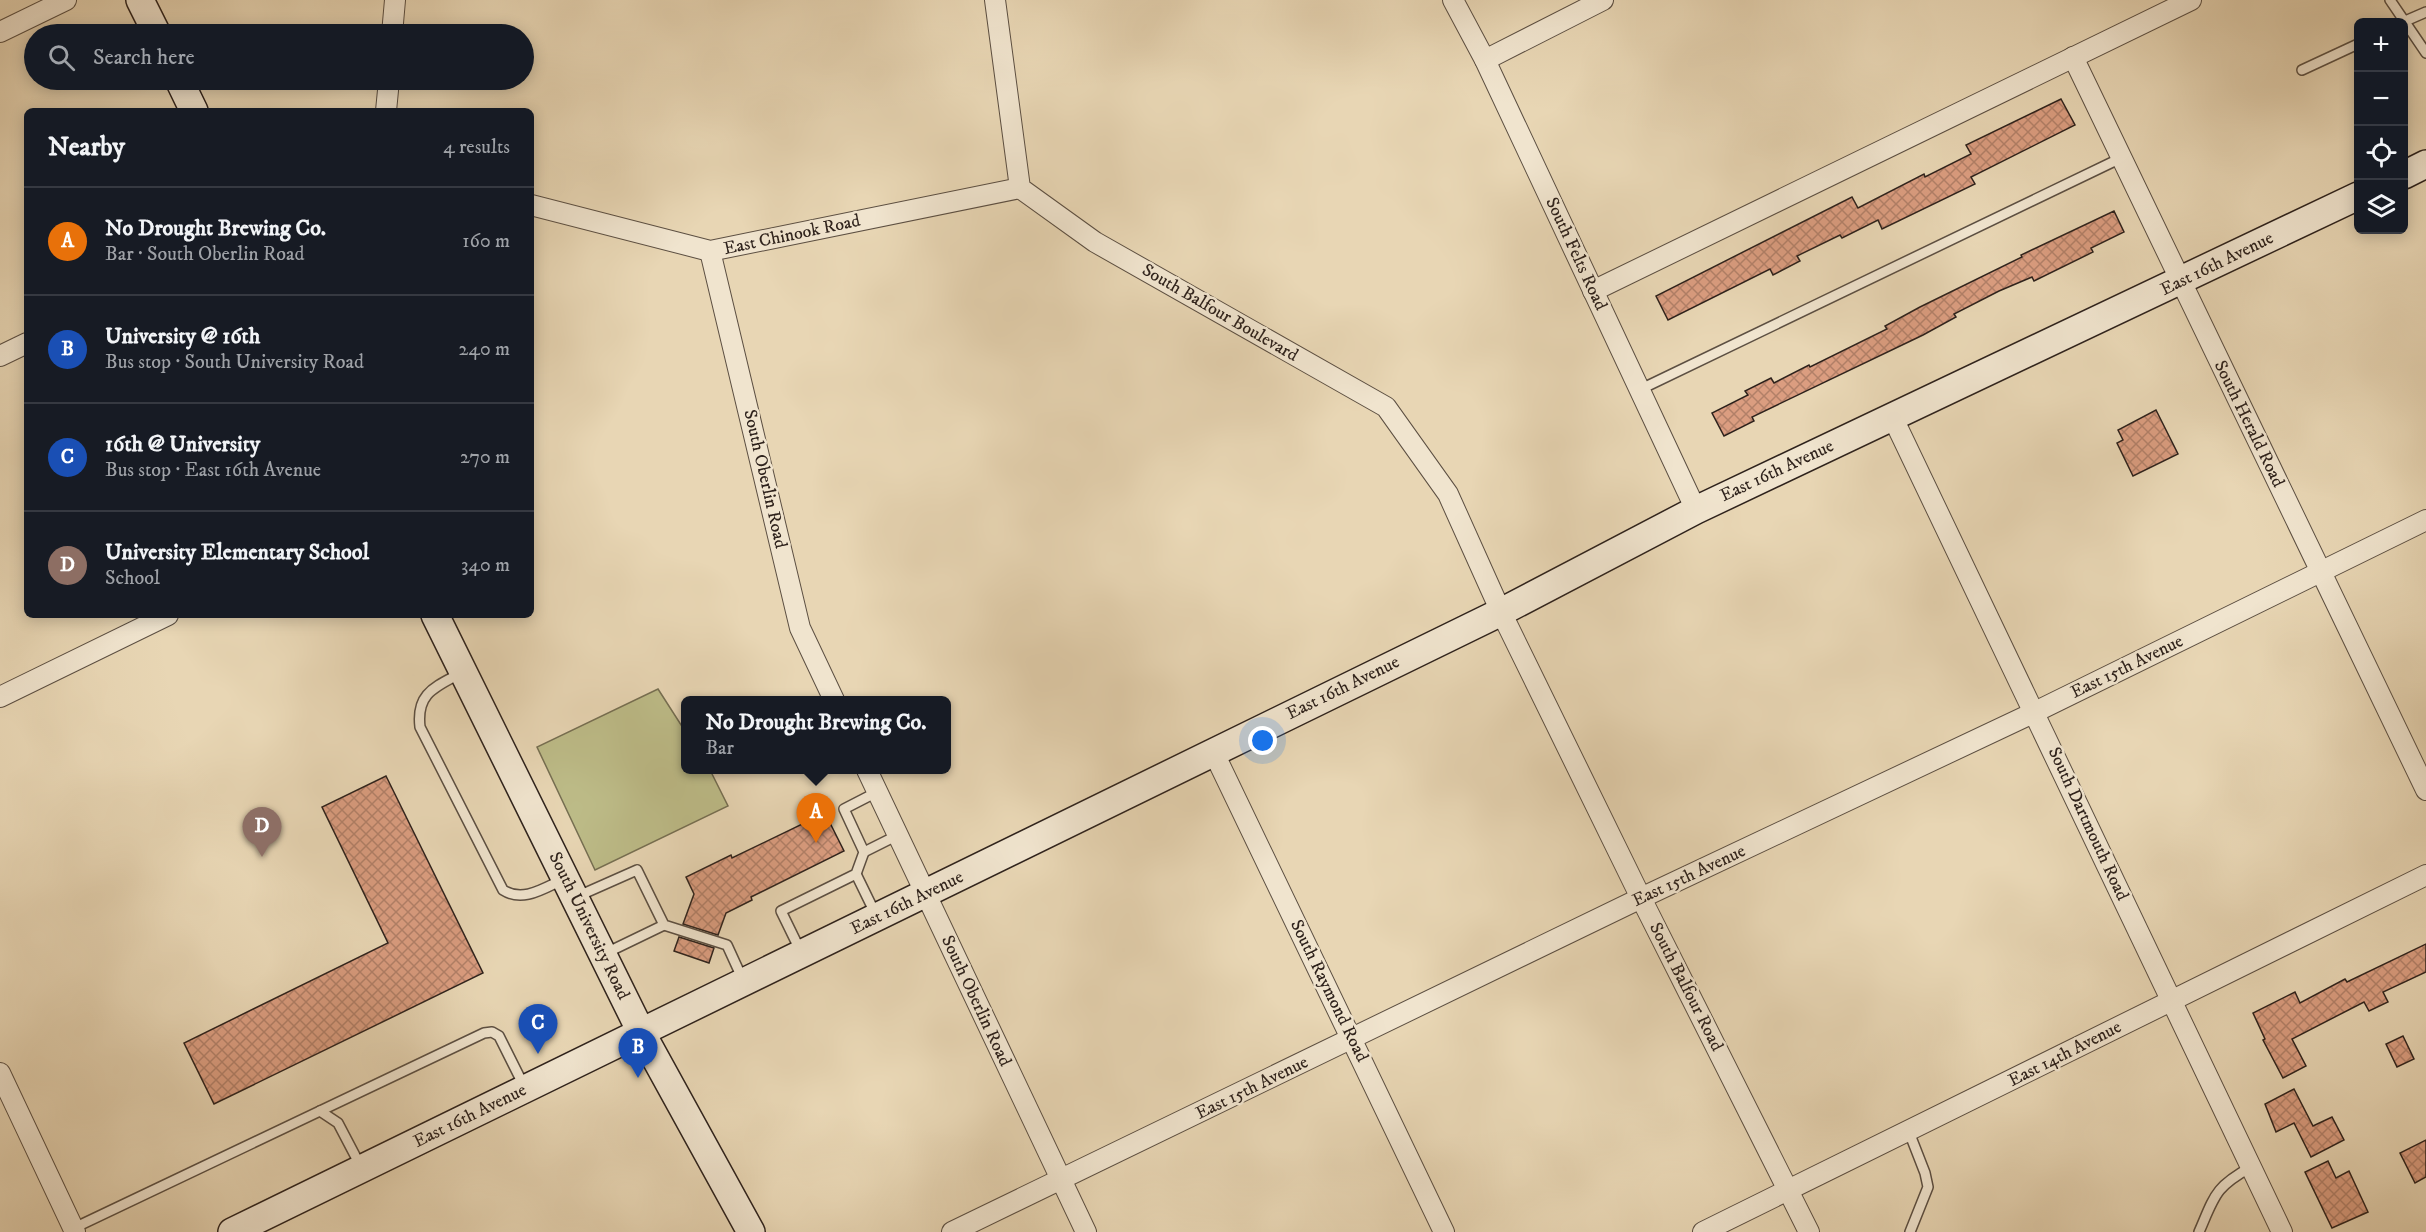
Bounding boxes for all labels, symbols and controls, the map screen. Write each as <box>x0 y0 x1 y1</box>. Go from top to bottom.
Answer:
map controls <box>2354 18 2408 234</box>
button: + <box>2354 18 2408 72</box>
search box <box>24 24 534 90</box>
icon: search <box>45 41 78 74</box>
text: Search here <box>93 44 195 71</box>
button: − <box>2354 72 2408 126</box>
button: locate <box>2354 126 2408 180</box>
text: Nearby <box>48 131 125 164</box>
text: 4 results <box>443 135 510 160</box>
button: layers <box>2354 180 2408 234</box>
street label: South Felts Road <box>1540 194 1612 314</box>
street label: East Chinook Road <box>722 210 862 260</box>
text: No Drought Brewing Co. <box>105 215 326 242</box>
street label: East 16th Avenue <box>2157 227 2277 301</box>
text: A <box>61 229 74 254</box>
text: 160 m <box>462 229 510 254</box>
text: Bar · South Oberlin Road <box>105 242 305 267</box>
street label: South Balfour Boulevard <box>1138 259 1302 367</box>
text: University @ 16th <box>105 323 260 350</box>
text: B <box>61 337 74 362</box>
text: 240 m <box>459 337 510 362</box>
text: Bus stop · South University Road <box>105 350 364 375</box>
street label: South Herald Road <box>2209 357 2289 491</box>
street label: South Oberlin Road <box>738 407 792 551</box>
text: 16th @ University <box>105 431 260 458</box>
street label: East 16th Avenue <box>1717 435 1837 507</box>
text: C <box>61 445 74 470</box>
text: 270 m <box>460 445 510 470</box>
text: Bus stop · East 16th Avenue <box>105 458 321 483</box>
text: University Elementary School <box>105 539 369 566</box>
text: D <box>60 553 75 578</box>
text: 340 m <box>461 553 510 578</box>
text: School <box>105 566 160 591</box>
street label: East 15th Avenue <box>2067 630 2187 704</box>
street label: East 16th Avenue <box>1283 651 1403 725</box>
popup <box>681 696 951 774</box>
text: No Drought Brewing Co. <box>705 709 927 736</box>
your location <box>1248 726 1277 755</box>
text: Bar <box>705 736 734 761</box>
street label: South Dartmouth Road <box>2043 744 2133 904</box>
pin: A <box>796 794 836 843</box>
pin: D <box>242 808 282 857</box>
street label: East 15th Avenue <box>1629 840 1749 912</box>
street label: South University Road <box>544 849 634 1003</box>
street label: East 16th Avenue <box>847 866 967 940</box>
street label: South Raymond Road <box>1285 916 1373 1066</box>
street label: South Balfour Road <box>1644 919 1728 1055</box>
street label: South Oberlin Road <box>936 932 1016 1070</box>
pin: C <box>518 1004 558 1054</box>
street label: East 14th Avenue <box>2005 1016 2125 1092</box>
pin: B <box>618 1028 658 1078</box>
street label: East 15th Avenue <box>1192 1051 1312 1125</box>
street label: East 16th Avenue <box>410 1079 530 1153</box>

